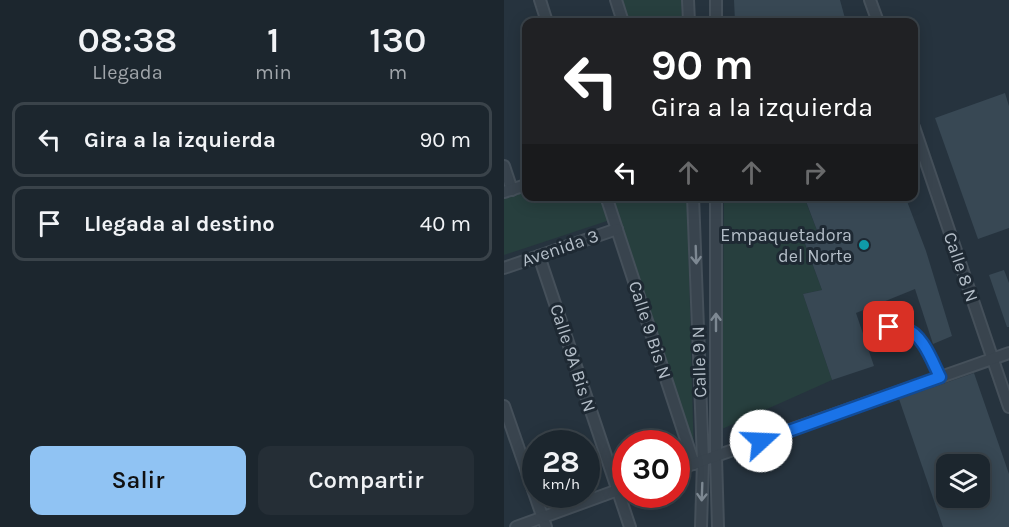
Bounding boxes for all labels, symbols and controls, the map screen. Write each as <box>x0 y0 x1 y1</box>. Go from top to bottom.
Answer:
text: 08:38 <box>78 19 177 61</box>
text: 1 <box>267 19 280 61</box>
text: 130 <box>369 19 426 61</box>
text: 90 m <box>651 40 754 90</box>
icon: left <box>552 42 630 120</box>
text: Llegada <box>92 61 163 84</box>
text: min <box>255 61 292 84</box>
text: m <box>388 61 407 84</box>
text: Gira a la izquierda <box>651 91 873 123</box>
icon: left <box>33 123 66 156</box>
text: Gira a la izquierda <box>84 127 276 153</box>
text: 90 m <box>419 127 471 153</box>
icon: left <box>609 156 642 189</box>
icon: ahead <box>672 156 705 189</box>
icon: ahead <box>735 156 768 189</box>
icon: right <box>798 156 831 189</box>
icon: arrive <box>33 207 66 240</box>
text: Llegada al destino <box>84 211 275 237</box>
text: 40 m <box>420 211 471 237</box>
place label: Empaquetadora del Norte <box>720 224 852 267</box>
street label: Avenida 3 <box>519 225 601 271</box>
street label: Calle 8 N <box>939 229 983 305</box>
marker: Empaquetadora del Norte <box>857 238 871 252</box>
one-way arrow <box>690 244 701 264</box>
street label: Calle 9 Bis N <box>624 278 676 382</box>
street label: Calle 9A Bis N <box>545 301 601 415</box>
pin <box>863 301 914 352</box>
icon: arrive <box>872 310 905 343</box>
one-way arrow <box>710 312 722 332</box>
street label: Calle 9 N <box>687 326 711 398</box>
position arrow <box>729 409 793 473</box>
speed limit sign: 30 <box>612 430 690 508</box>
text: 28 <box>542 444 580 480</box>
button: Salir <box>30 446 246 515</box>
button: Compartir <box>258 446 474 515</box>
map controls <box>936 454 990 508</box>
button: layers <box>936 454 990 508</box>
text: km/h <box>542 475 580 493</box>
one-way arrow <box>697 481 708 501</box>

